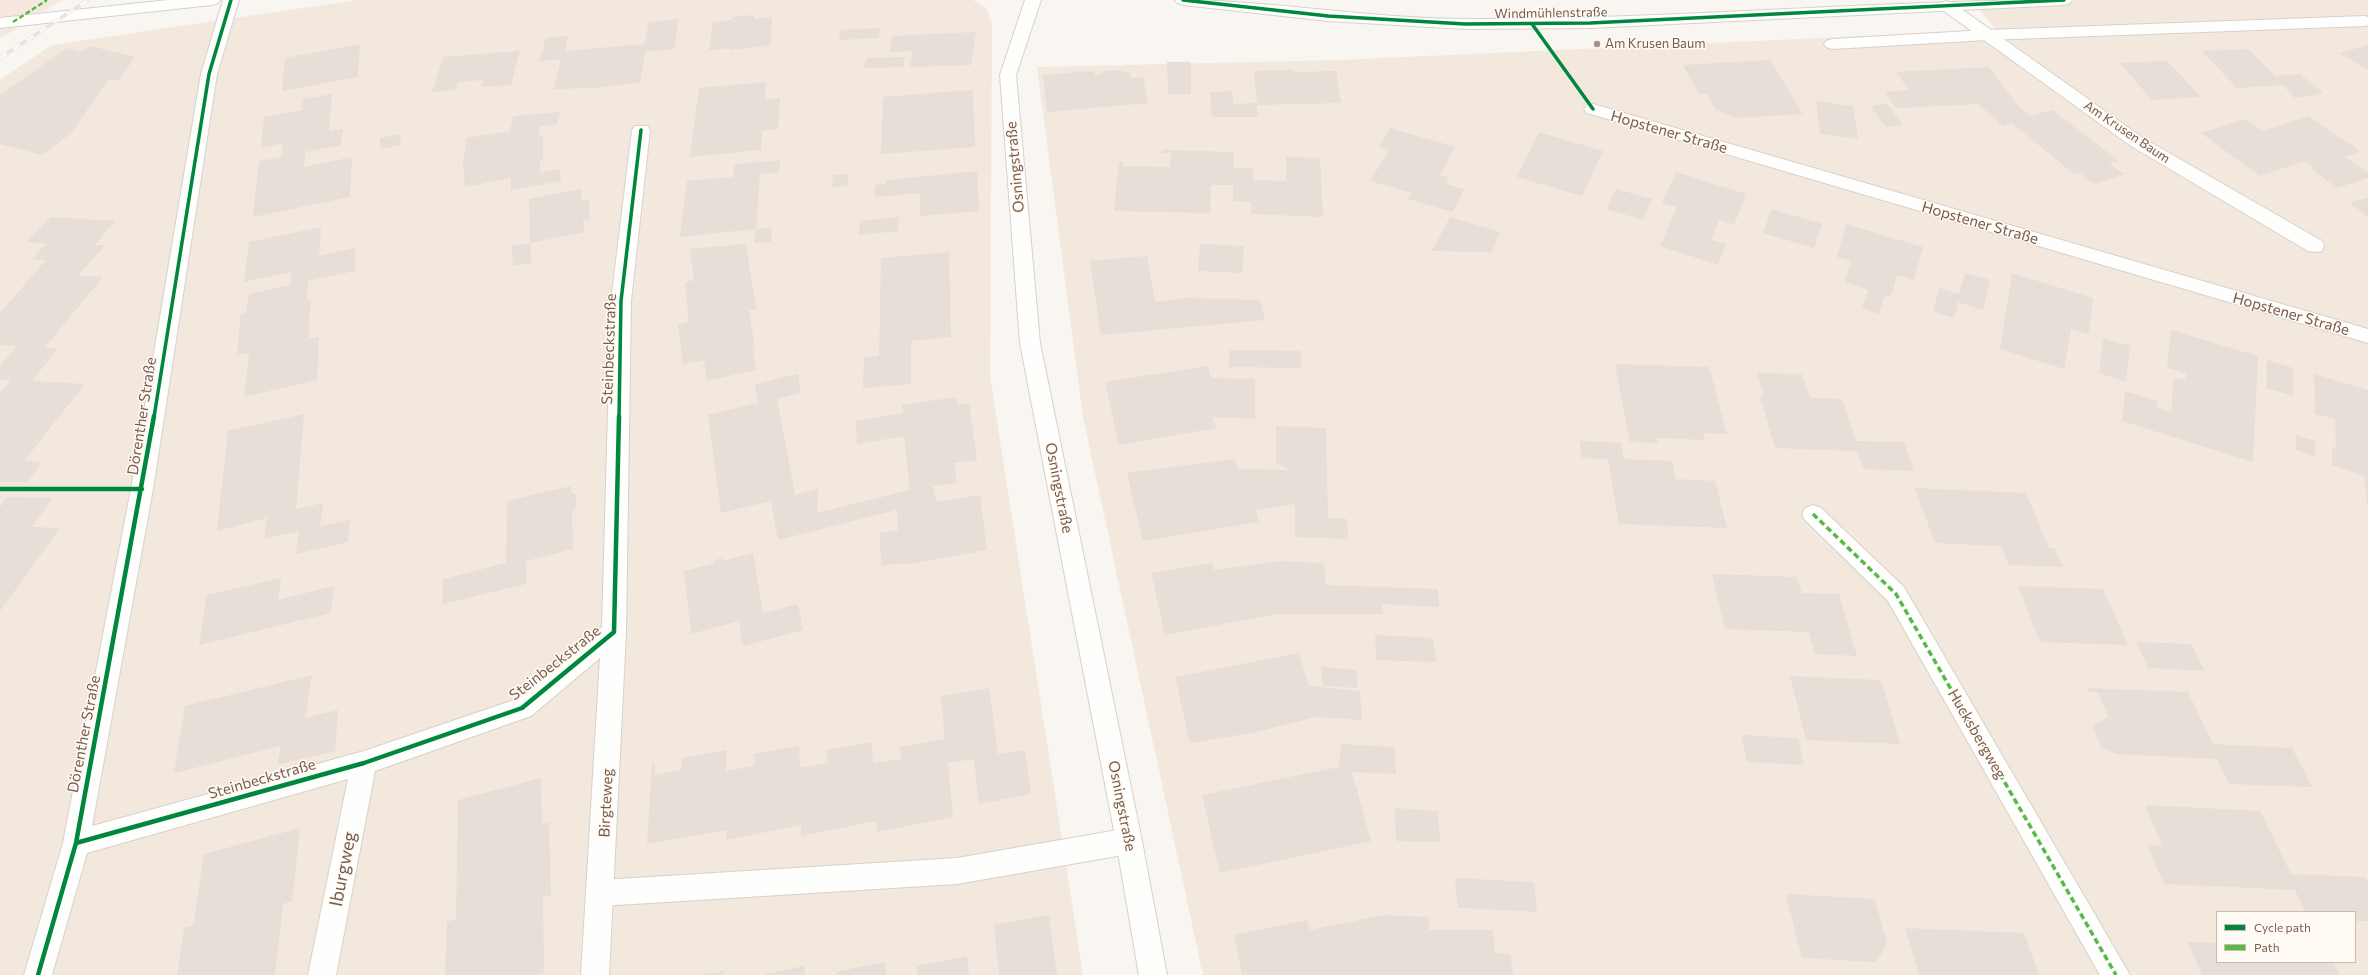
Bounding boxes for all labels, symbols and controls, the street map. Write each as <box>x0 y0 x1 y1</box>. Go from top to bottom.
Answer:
street label: Windmühlenstraße <box>1494 4 1608 22</box>
place label: Am Krusen Baum <box>1605 36 1705 52</box>
marker: Am Krusen Baum <box>1592 39 1602 49</box>
street label: Am Krusen Baum <box>2081 97 2173 167</box>
street label: Hopstener Straße <box>1609 107 1729 157</box>
street label: Osningstraße <box>1002 120 1028 214</box>
street label: Hopstener Straße <box>1920 198 2040 248</box>
street label: Hopstener Straße <box>2231 289 2351 339</box>
street label: Steinbeckstraße <box>598 293 620 405</box>
street label: Dörenther Straße <box>124 356 160 476</box>
street label: Osningstraße <box>1041 441 1077 535</box>
street label: Steinbeckstraße <box>506 622 604 704</box>
street label: Dörenther Straße <box>64 674 104 794</box>
street label: Hucksbergweg <box>1944 686 2010 782</box>
street label: Steinbeckstraße <box>206 755 318 803</box>
street label: Osningstraße <box>1104 759 1140 853</box>
street label: Birgteweg <box>595 768 617 838</box>
street label: Iburgweg <box>325 830 361 908</box>
legend <box>2216 911 2356 963</box>
text: Cycle path <box>2254 920 2311 934</box>
text: Path <box>2254 940 2280 954</box>

